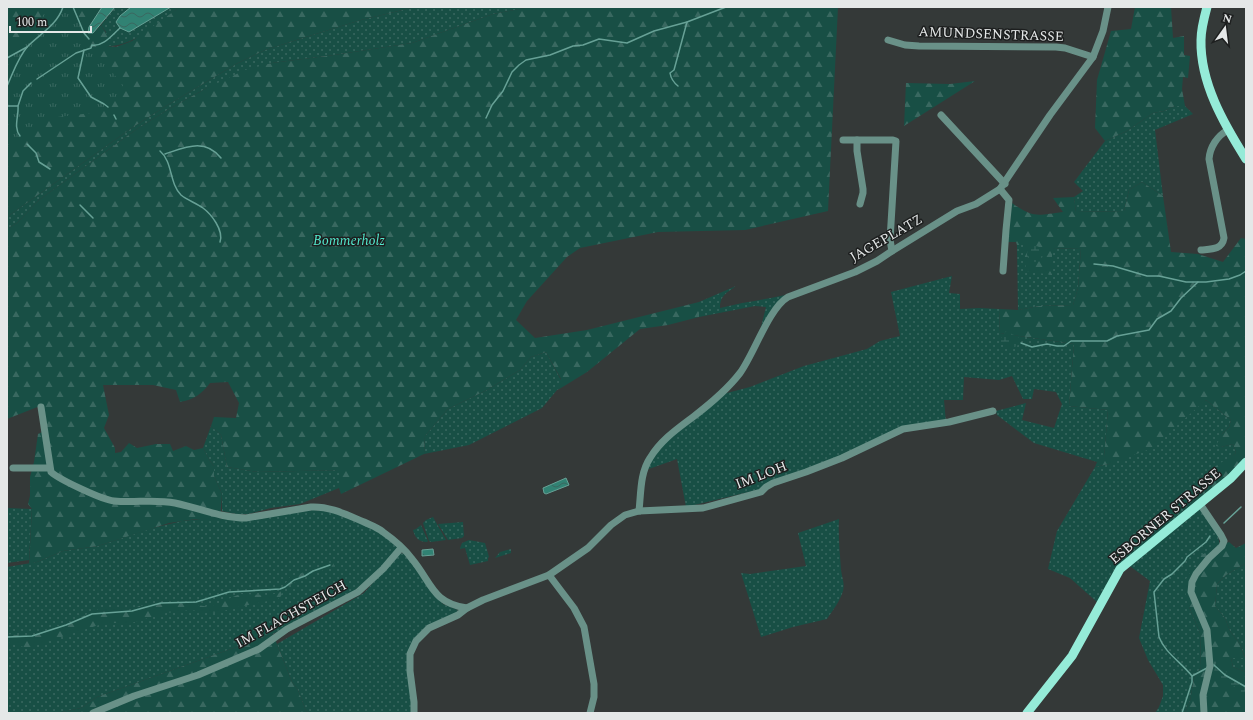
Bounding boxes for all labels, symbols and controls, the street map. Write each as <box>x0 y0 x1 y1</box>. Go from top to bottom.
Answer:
scale bar <box>10 8 91 34</box>
north arrow <box>1205 8 1245 48</box>
text: N <box>1221 9 1234 28</box>
text: 100 m <box>16 13 47 32</box>
street label: AMUNDSENSTRASSE <box>918 21 1064 47</box>
street label: JAGEPLATZ <box>846 209 926 267</box>
park label: Bommerholz <box>313 230 385 251</box>
street label: IM LOH <box>732 456 790 494</box>
street label: ESBORNER STRASSE <box>1105 463 1225 569</box>
street label: IM FLACHSTEICH <box>232 575 350 653</box>

